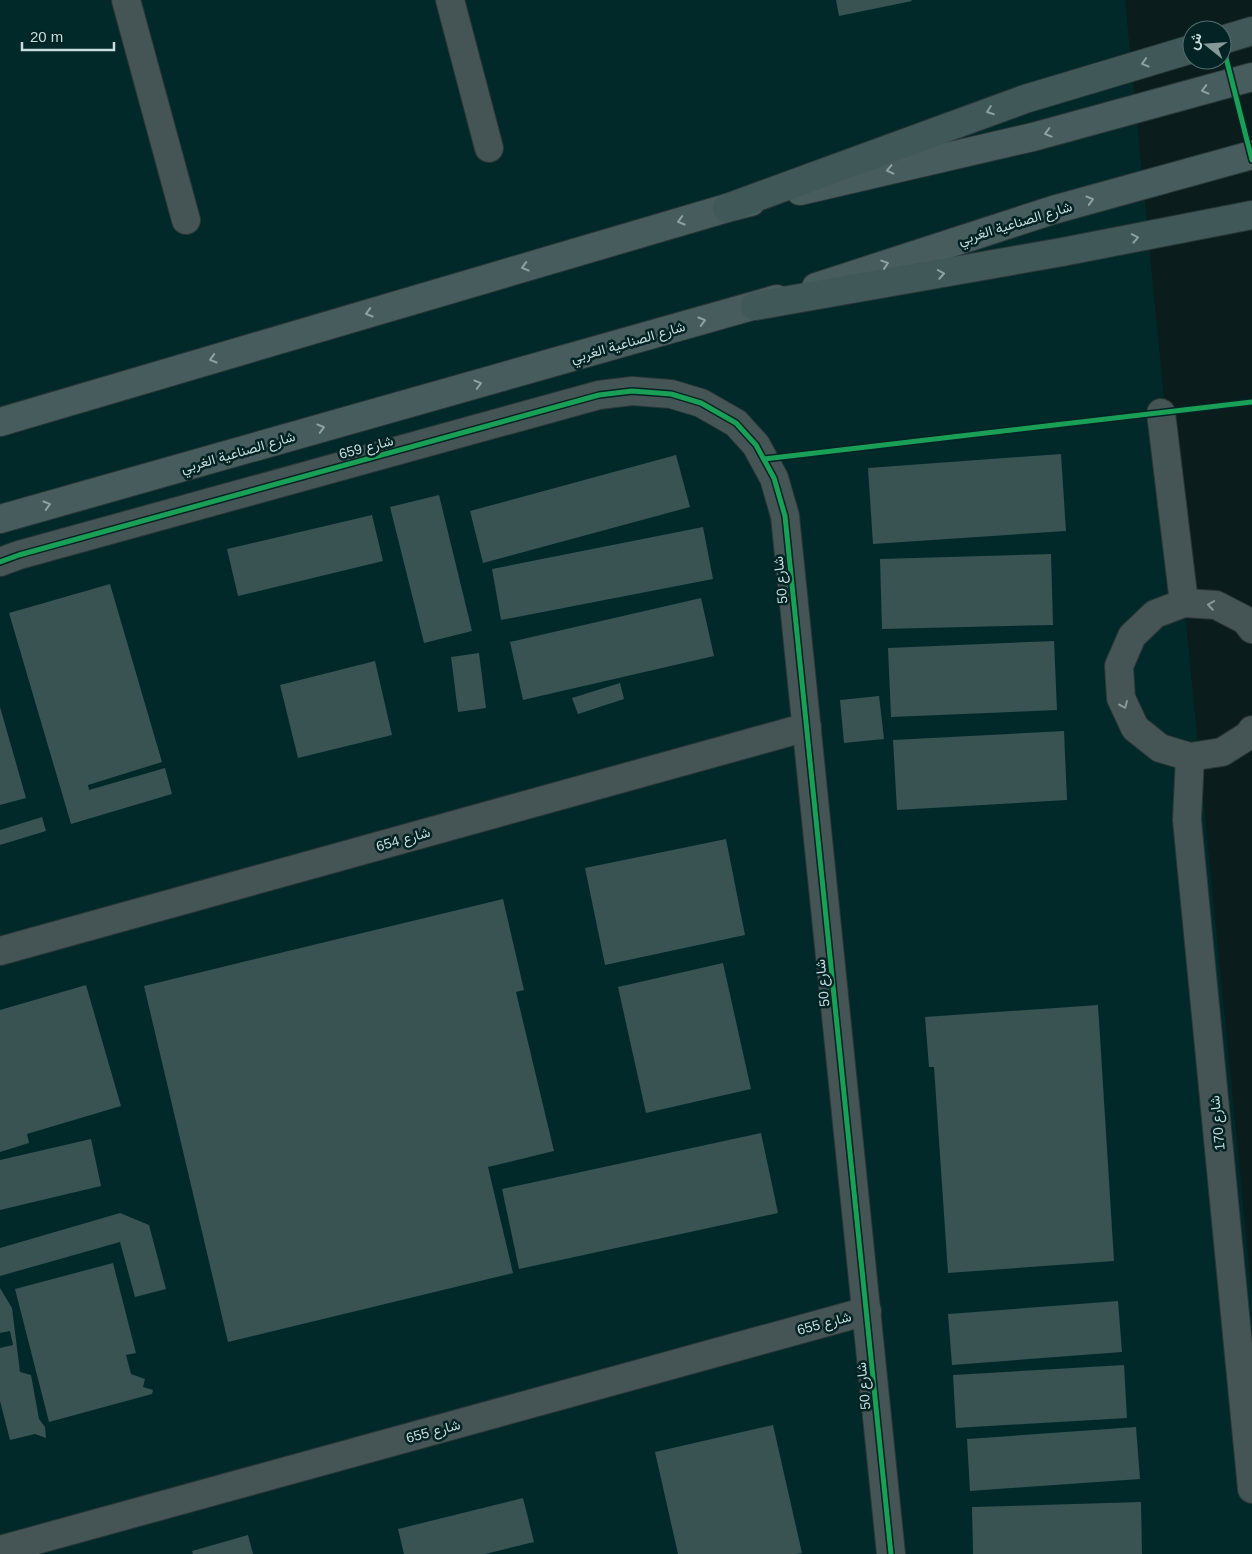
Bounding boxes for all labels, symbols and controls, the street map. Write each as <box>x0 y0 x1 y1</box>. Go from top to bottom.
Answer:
scale bar <box>22 20 115 52</box>
north arrow <box>1182 20 1232 70</box>
text: 20 m <box>30 28 63 45</box>
text: ش <box>1184 31 1206 52</box>
one-way arrow <box>1142 57 1150 67</box>
one-way arrow <box>1201 84 1209 95</box>
one-way arrow <box>986 105 995 115</box>
one-way arrow <box>1044 127 1053 138</box>
one-way arrow <box>886 164 895 175</box>
one-way arrow <box>1085 195 1093 205</box>
street label: شارع الصناعية الغربي <box>956 198 1075 252</box>
one-way arrow <box>677 216 685 226</box>
one-way arrow <box>1131 233 1140 244</box>
one-way arrow <box>880 260 888 270</box>
one-way arrow <box>521 262 529 272</box>
one-way arrow <box>937 269 945 279</box>
one-way arrow <box>365 308 373 318</box>
one-way arrow <box>697 317 705 327</box>
street label: شارع الصناعية الغربي <box>569 318 688 370</box>
one-way arrow <box>209 354 218 364</box>
one-way arrow <box>473 380 481 390</box>
one-way arrow <box>317 424 325 434</box>
street label: شارع الصناعية الغربي <box>179 428 298 480</box>
street label: شارع 659 <box>337 432 396 465</box>
one-way arrow <box>42 501 51 511</box>
street label: شارع 50 <box>770 555 793 605</box>
one-way arrow <box>1207 601 1216 611</box>
one-way arrow <box>1118 700 1129 709</box>
street label: شارع 654 <box>374 824 433 857</box>
street label: شارع 50 <box>812 958 835 1008</box>
street label: شارع 170 <box>1206 1094 1231 1151</box>
street label: شارع 655 <box>795 1308 854 1341</box>
street label: شارع 50 <box>853 1361 876 1411</box>
street label: شارع 655 <box>404 1416 463 1449</box>

